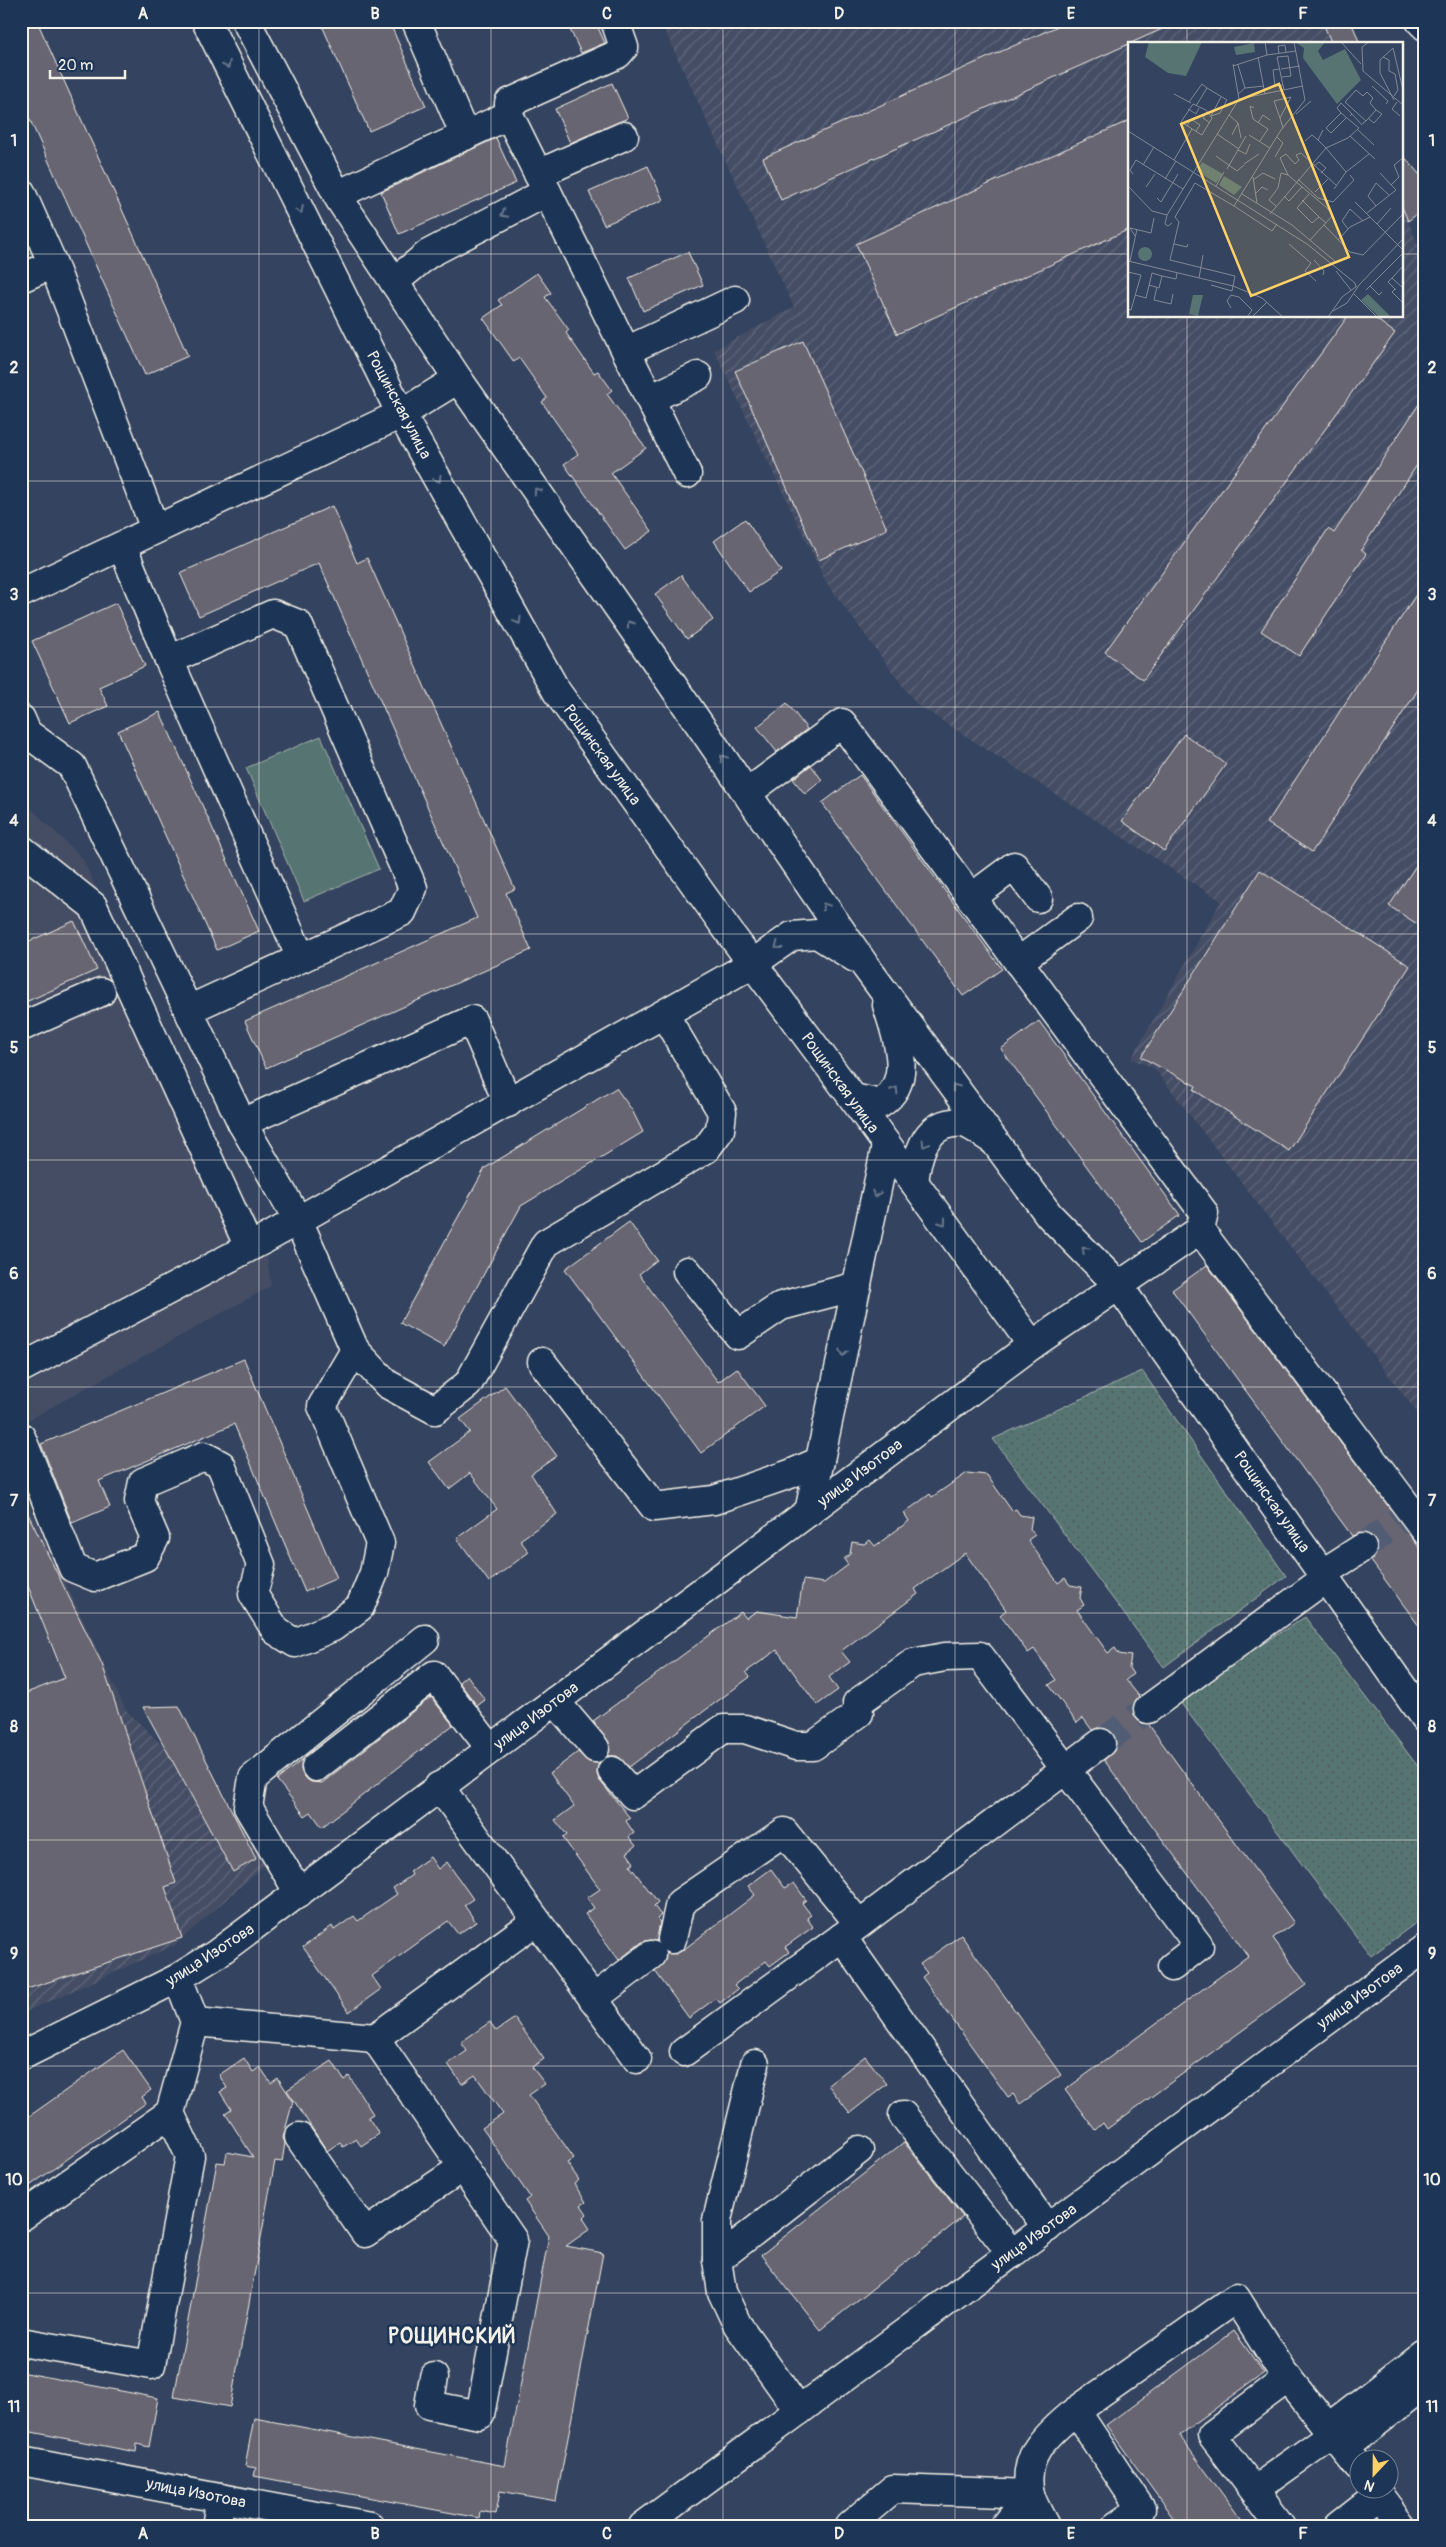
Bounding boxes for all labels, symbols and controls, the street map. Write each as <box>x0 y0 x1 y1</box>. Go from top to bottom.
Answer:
text: A <box>138 4 149 24</box>
text: B <box>370 4 380 24</box>
text: C <box>602 4 612 24</box>
text: D <box>834 4 844 24</box>
text: E <box>1067 4 1076 24</box>
text: F <box>1298 4 1308 24</box>
inset map <box>1128 42 1404 318</box>
scale bar <box>50 48 125 80</box>
text: 20 m <box>58 56 93 75</box>
one-way arrow <box>221 60 232 69</box>
text: 1 <box>11 131 17 151</box>
text: 1 <box>1429 131 1435 151</box>
one-way arrow <box>294 205 304 214</box>
one-way arrow <box>500 208 509 218</box>
street label: Рощинская улица <box>362 348 436 462</box>
text: 2 <box>10 358 19 378</box>
text: 2 <box>1428 358 1437 378</box>
one-way arrow <box>432 474 442 483</box>
one-way arrow <box>534 487 543 497</box>
text: 3 <box>10 585 19 605</box>
text: 3 <box>1428 585 1437 605</box>
one-way arrow <box>511 616 521 625</box>
one-way arrow <box>627 620 636 630</box>
street label: Рощинская улица <box>559 701 645 809</box>
one-way arrow <box>720 754 729 764</box>
text: 4 <box>9 811 19 831</box>
text: 4 <box>1427 811 1437 831</box>
one-way arrow <box>821 902 831 911</box>
one-way arrow <box>774 940 783 949</box>
street label: Рощинская улица <box>797 1029 883 1137</box>
text: 5 <box>10 1038 19 1058</box>
text: 5 <box>1428 1038 1437 1058</box>
one-way arrow <box>952 1083 961 1093</box>
one-way arrow <box>889 1086 898 1095</box>
one-way arrow <box>921 1138 931 1147</box>
one-way arrow <box>871 1189 882 1198</box>
one-way arrow <box>937 1216 945 1225</box>
one-way arrow <box>1082 1247 1091 1256</box>
text: 6 <box>9 1264 19 1284</box>
text: 6 <box>1427 1264 1437 1284</box>
one-way arrow <box>838 1348 848 1357</box>
street label: улица Изотова <box>813 1435 906 1512</box>
street label: Рощинская улица <box>1230 1447 1314 1557</box>
text: 7 <box>10 1491 19 1511</box>
text: 7 <box>1428 1491 1437 1511</box>
street label: улица Изотова <box>489 1678 582 1755</box>
text: 8 <box>10 1717 18 1737</box>
text: 8 <box>1428 1717 1436 1737</box>
street label: улица Изотова <box>161 1919 258 1991</box>
text: 9 <box>10 1944 18 1964</box>
text: 9 <box>1428 1944 1436 1964</box>
street label: улица Изотова <box>1312 1958 1407 2034</box>
text: 10 <box>5 2170 23 2190</box>
text: 10 <box>1423 2170 1441 2190</box>
street label: улица Изотова <box>986 2199 1081 2275</box>
district label: РОЩИНСКИЙ <box>388 2323 516 2350</box>
text: 11 <box>8 2397 20 2417</box>
text: 11 <box>1426 2397 1438 2417</box>
north arrow <box>1348 2450 1398 2500</box>
street label: улица Изотова <box>143 2473 248 2512</box>
text: N <box>1362 2476 1377 2495</box>
text: A <box>138 2524 149 2544</box>
text: B <box>370 2524 380 2544</box>
text: C <box>602 2524 612 2544</box>
text: D <box>834 2524 844 2544</box>
text: E <box>1067 2524 1076 2544</box>
text: F <box>1298 2524 1308 2544</box>

